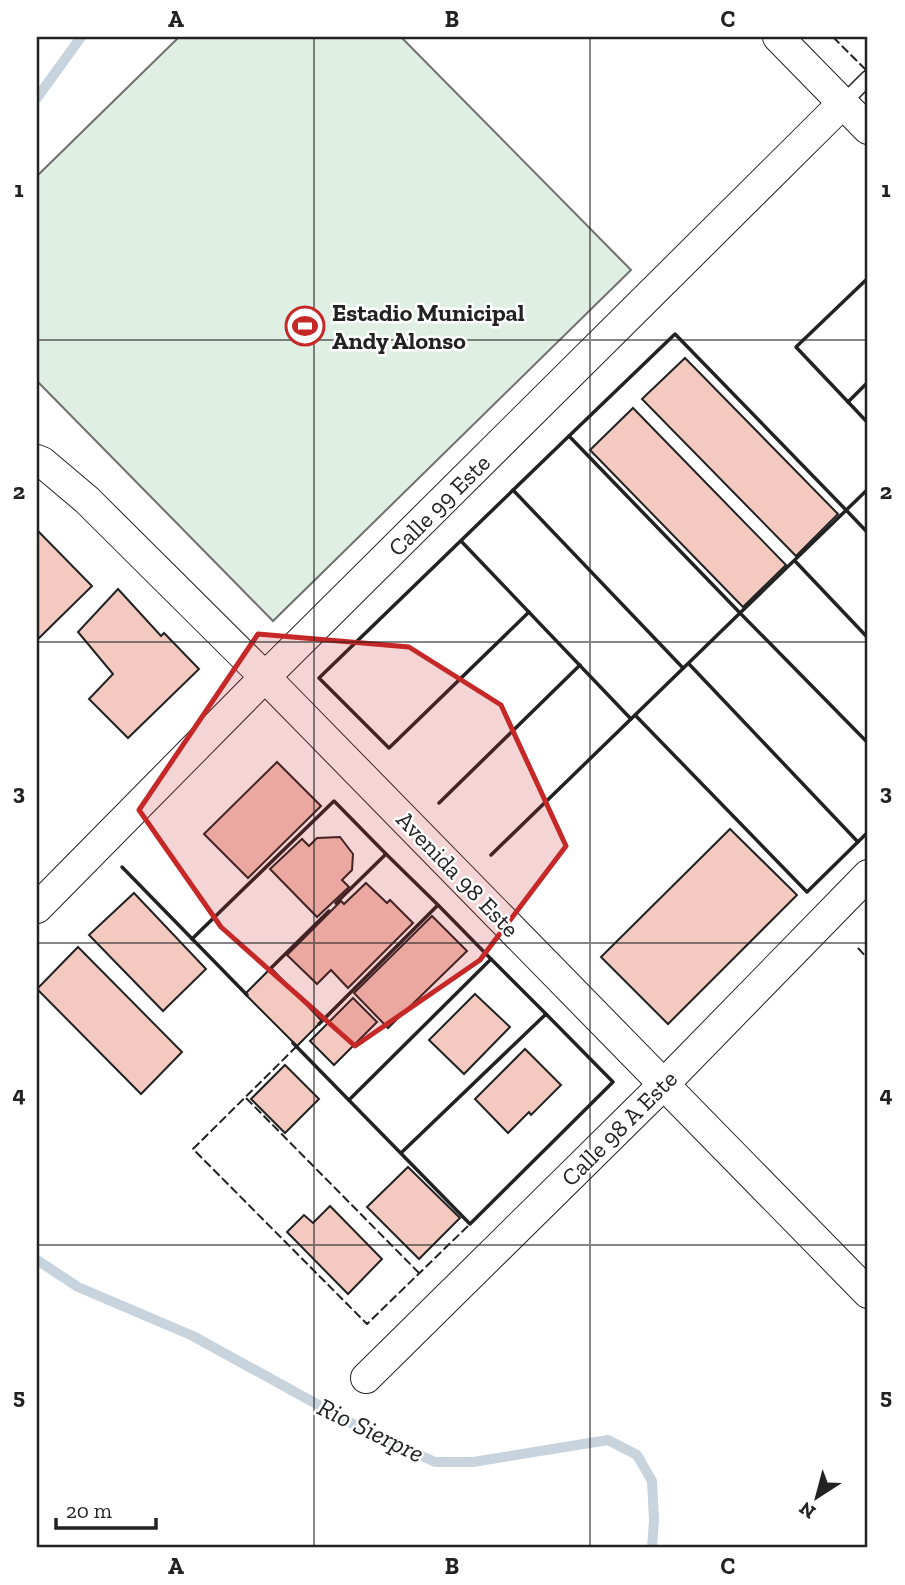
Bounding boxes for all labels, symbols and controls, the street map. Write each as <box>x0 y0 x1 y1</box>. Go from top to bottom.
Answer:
text: A <box>168 5 184 33</box>
text: B <box>445 5 459 33</box>
text: C <box>721 5 735 33</box>
text: 1 <box>14 175 24 203</box>
text: 1 <box>881 175 891 203</box>
place label: Estadio Municipal Andy Alonso <box>332 298 525 355</box>
sports icon: Estadio Municipal Andy Alonso <box>284 305 326 347</box>
street label: Calle 99 Este <box>382 448 496 562</box>
text: 2 <box>13 477 25 505</box>
text: 2 <box>880 477 892 505</box>
text: 3 <box>13 778 25 806</box>
text: 3 <box>880 778 892 806</box>
street label: Avenida 98 Este <box>391 805 525 943</box>
street label: Calle 98 A Este <box>555 1064 683 1192</box>
text: 4 <box>12 1080 26 1108</box>
text: 4 <box>879 1080 893 1108</box>
text: 5 <box>13 1382 25 1410</box>
text: 5 <box>880 1382 892 1410</box>
water label: Rio Sierpre <box>312 1390 430 1470</box>
north arrow <box>782 1462 852 1532</box>
scale bar <box>56 1487 156 1531</box>
text: N <box>795 1497 820 1524</box>
text: 20 m <box>66 1498 112 1523</box>
text: A <box>168 1552 184 1580</box>
text: B <box>445 1552 459 1580</box>
text: C <box>721 1552 735 1580</box>

